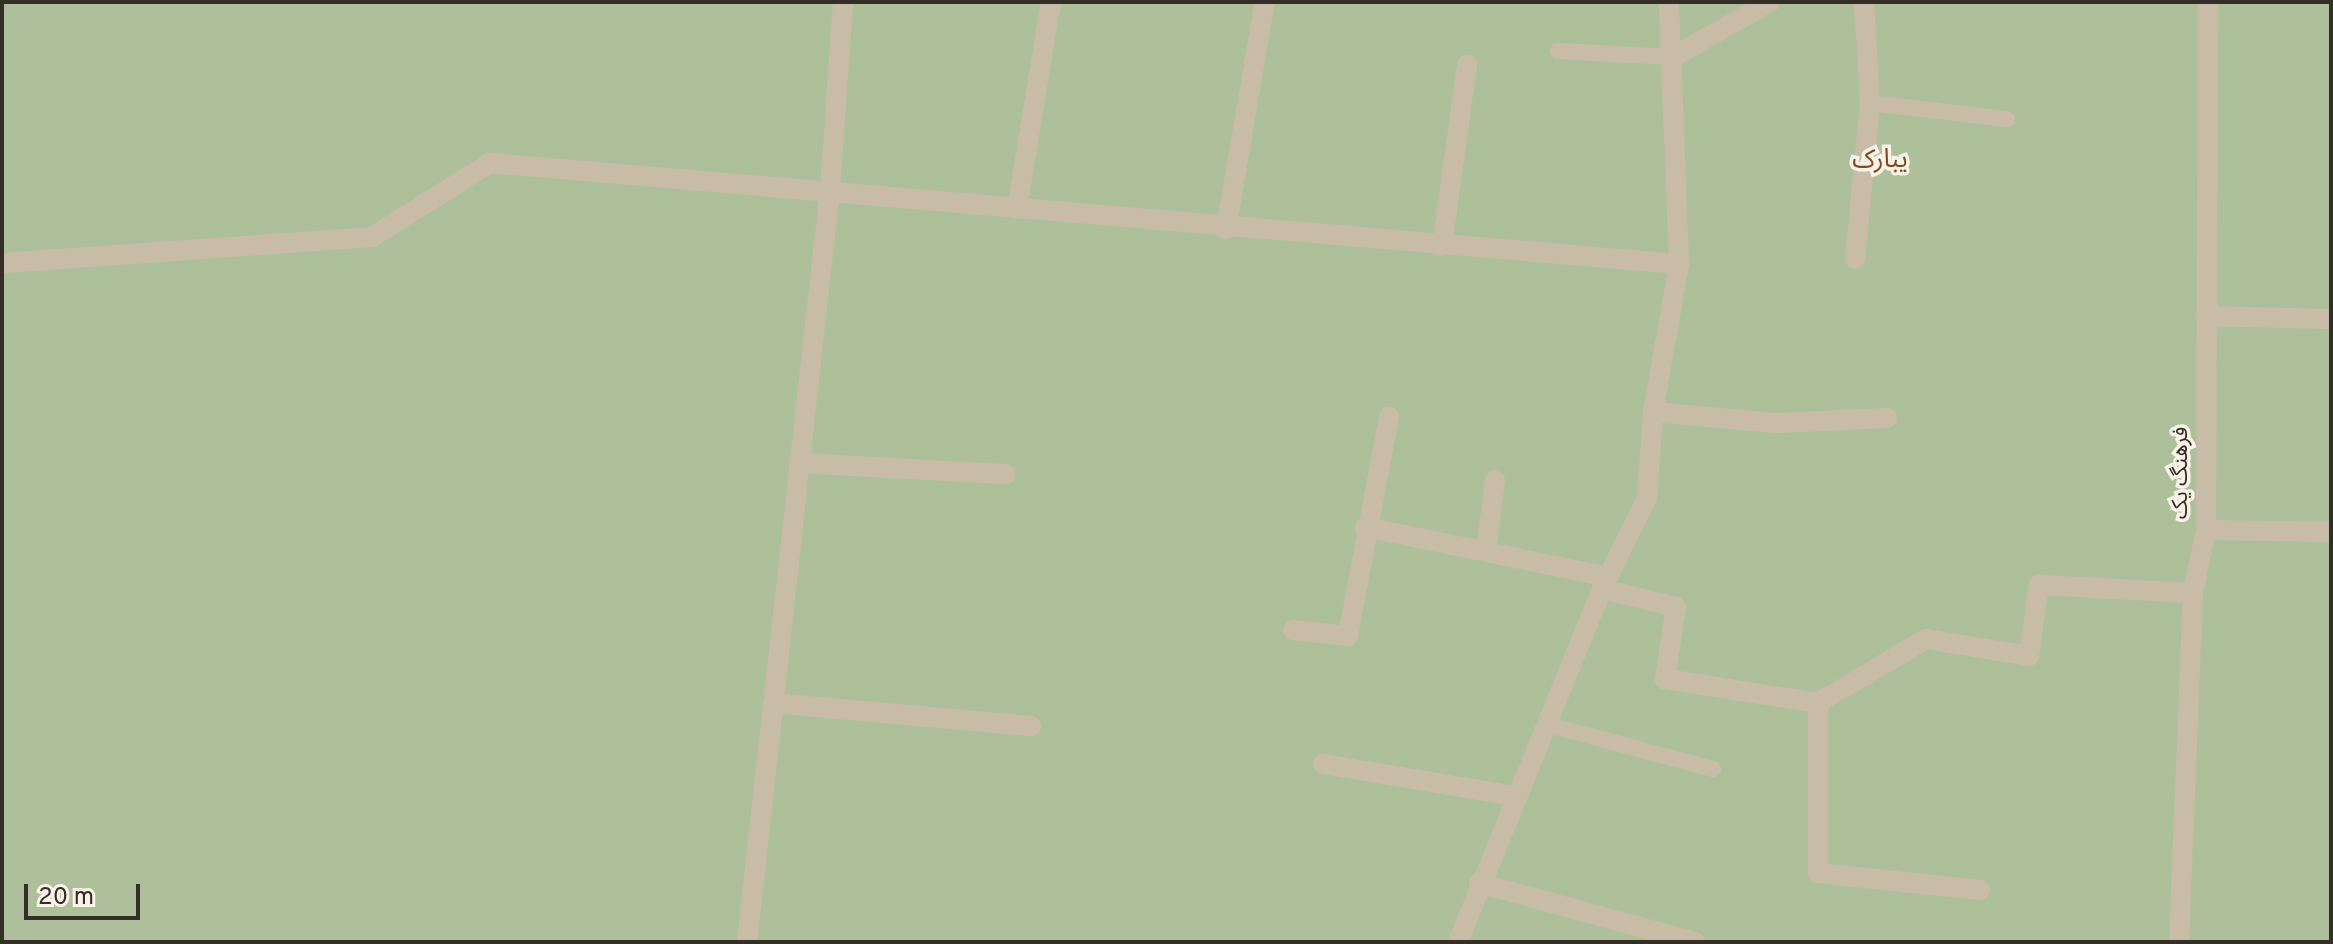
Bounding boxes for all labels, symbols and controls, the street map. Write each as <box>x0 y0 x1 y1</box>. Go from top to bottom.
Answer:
district label: یبارک <box>1852 145 1908 177</box>
street label: فرهنگ یک <box>2169 427 2195 519</box>
scale bar <box>28 868 144 918</box>
text: 20 m <box>38 883 94 913</box>

